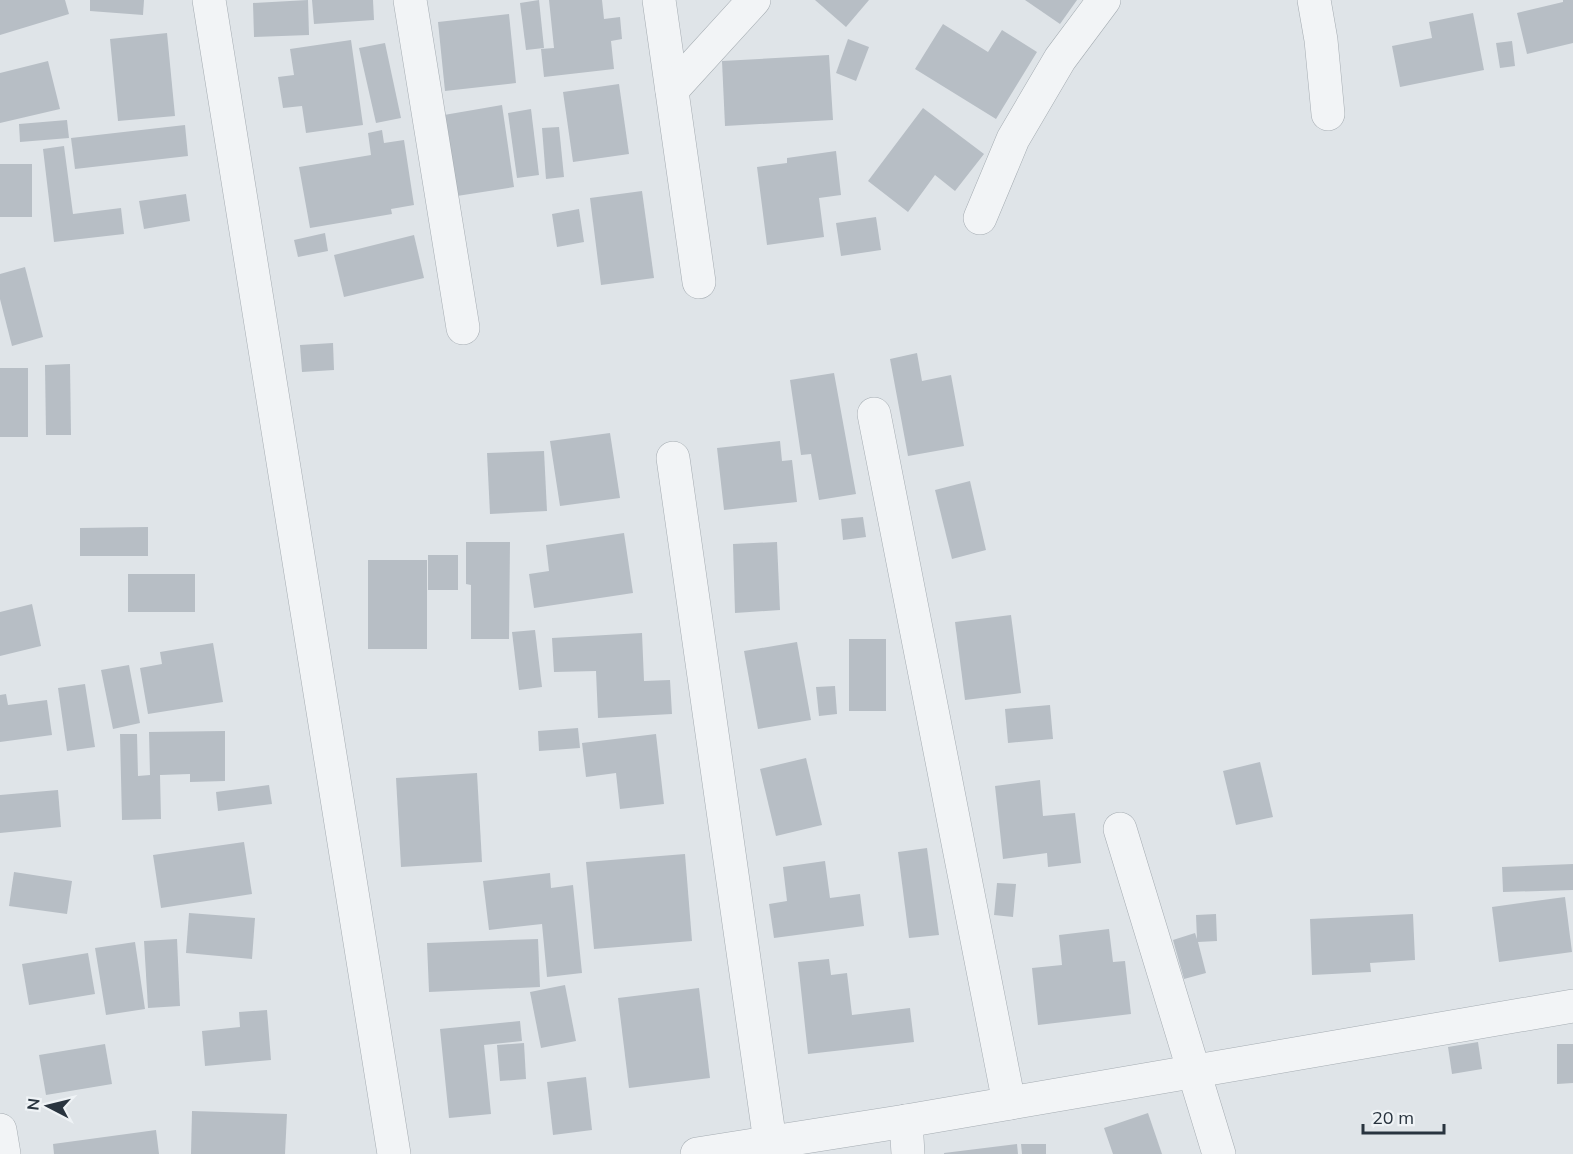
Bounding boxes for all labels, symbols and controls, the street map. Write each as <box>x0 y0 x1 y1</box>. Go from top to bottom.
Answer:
north arrow <box>18 1076 78 1136</box>
text: N <box>22 1097 44 1111</box>
scale bar <box>1363 1097 1444 1135</box>
text: 20 m <box>1372 1106 1414 1129</box>

